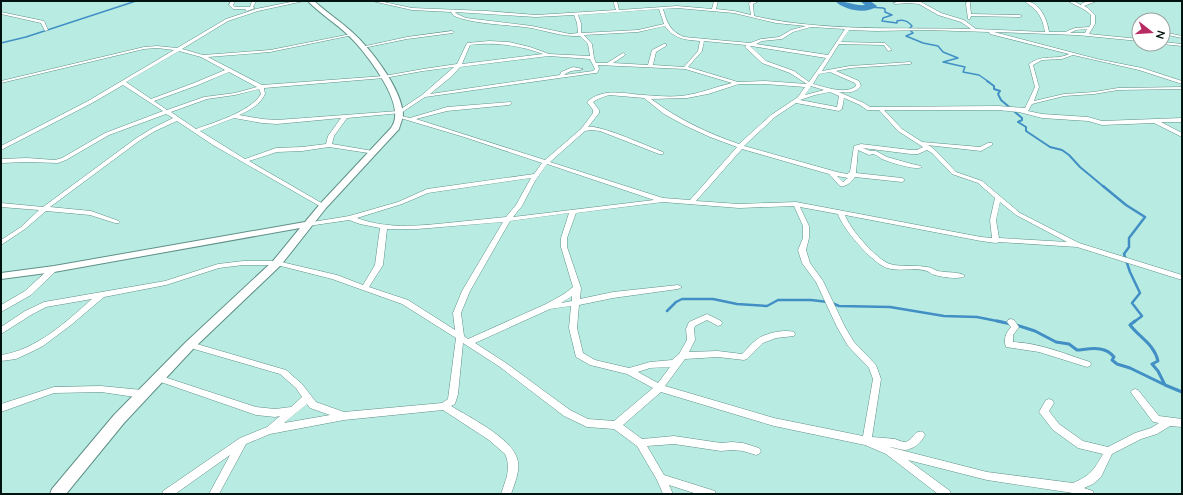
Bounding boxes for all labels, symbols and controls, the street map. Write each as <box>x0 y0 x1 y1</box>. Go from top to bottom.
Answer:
north arrow <box>1131 12 1171 52</box>
text: N <box>1152 29 1168 41</box>

